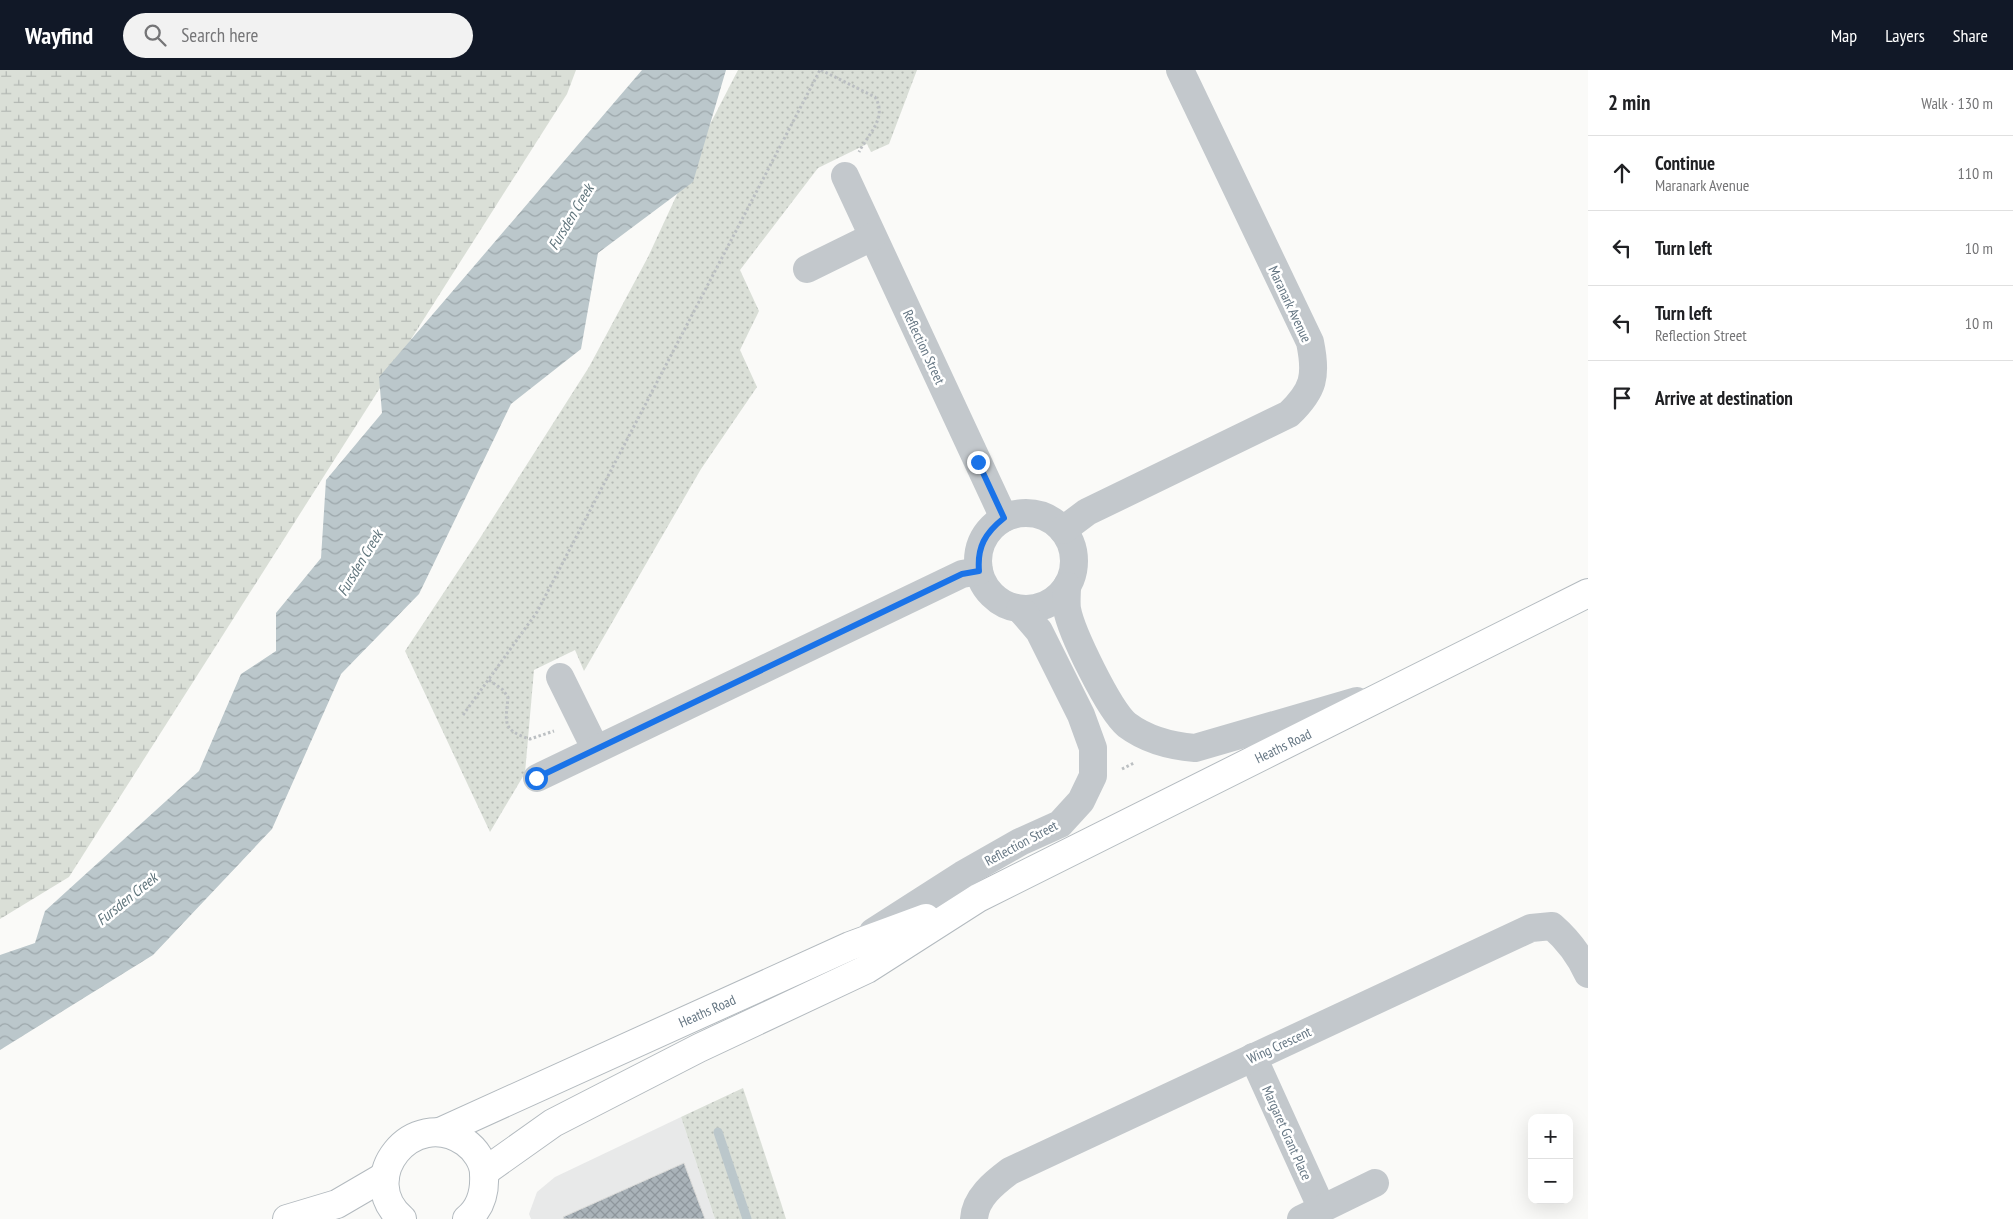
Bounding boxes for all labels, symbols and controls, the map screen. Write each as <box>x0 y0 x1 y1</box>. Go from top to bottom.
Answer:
search box <box>123 13 473 58</box>
text: Wayfind <box>25 20 93 51</box>
icon: search <box>141 21 169 49</box>
text: Search here <box>181 23 258 47</box>
text: Map <box>1831 24 1857 47</box>
text: Layers <box>1885 24 1925 47</box>
text: Share <box>1953 24 1988 47</box>
text: 2 min <box>1608 89 1650 116</box>
text: Walk · 130 m <box>1921 93 1993 113</box>
text: Continue <box>1655 151 1715 175</box>
icon: ahead <box>1608 159 1636 187</box>
text: 110 m <box>1958 163 1993 183</box>
text: Maranark Avenue <box>1655 175 1749 195</box>
water label: Fursden Creek <box>544 179 599 253</box>
icon: left <box>1608 234 1636 262</box>
text: Turn left <box>1655 236 1712 260</box>
text: 10 m <box>1965 238 1993 258</box>
street label: Maranark Avenue <box>1264 263 1316 345</box>
text: Turn left <box>1655 301 1712 325</box>
street label: Reflection Street <box>899 307 949 387</box>
icon: left <box>1608 309 1636 337</box>
text: 10 m <box>1965 313 1993 333</box>
text: Reflection Street <box>1655 325 1747 345</box>
icon: arrive <box>1608 384 1636 412</box>
text: Arrive at destination <box>1655 386 1793 410</box>
route end <box>967 451 990 474</box>
water label: Fursden Creek <box>333 525 388 599</box>
street label: Heaths Road <box>1252 725 1314 767</box>
route start <box>525 767 548 790</box>
street label: Reflection Street <box>981 816 1061 870</box>
water label: Fursden Creek <box>92 867 163 929</box>
street label: Heaths Road <box>676 990 738 1032</box>
street label: Wing Crescent <box>1244 1022 1314 1068</box>
street label: Margaret Grant Place <box>1258 1083 1316 1183</box>
map controls <box>1528 1114 1573 1204</box>
button: + <box>1528 1114 1573 1159</box>
button: − <box>1528 1159 1573 1204</box>

